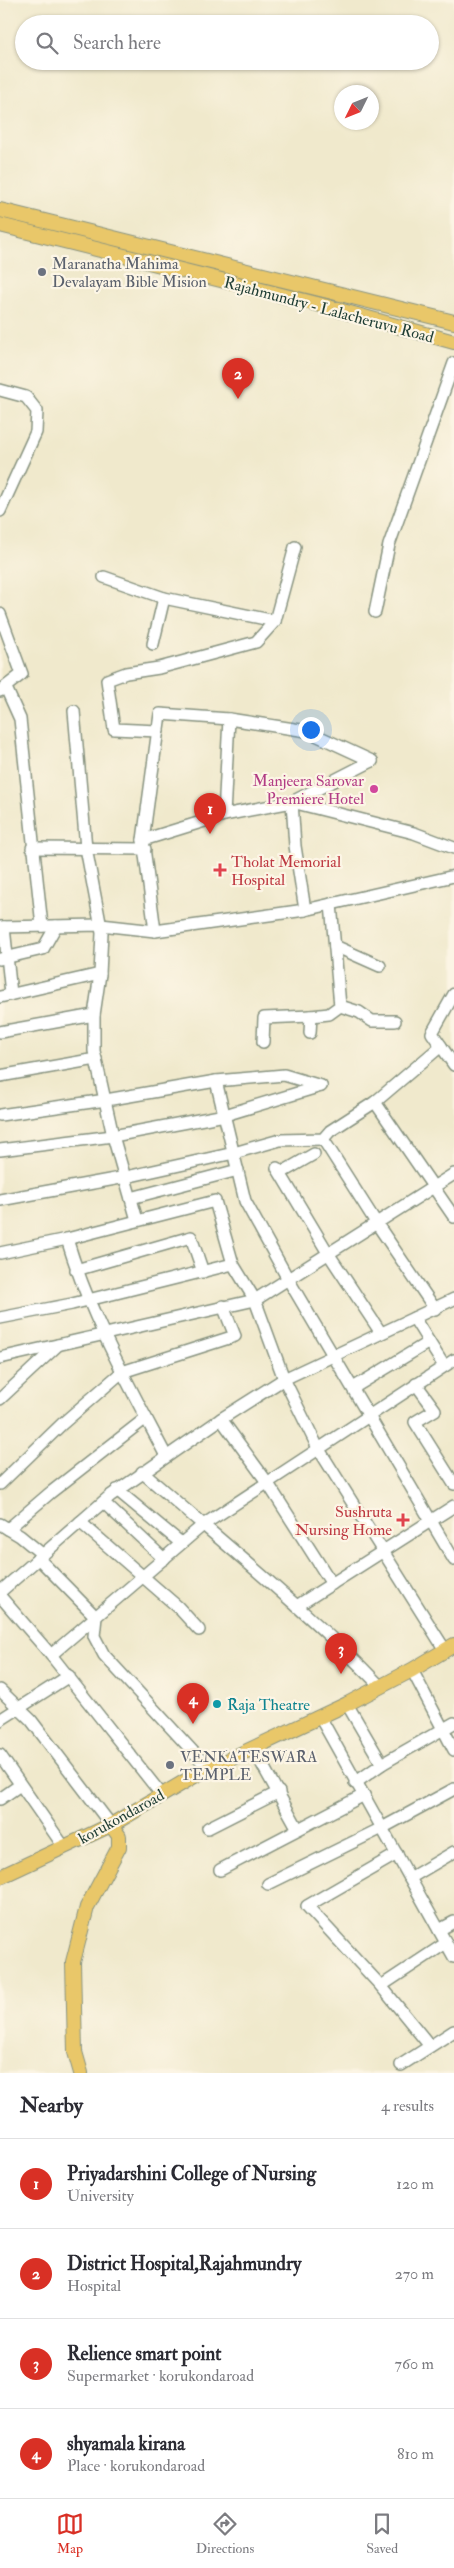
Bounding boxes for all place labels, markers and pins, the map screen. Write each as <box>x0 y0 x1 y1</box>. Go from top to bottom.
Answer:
place label: Maranatha Mahima Devalayam Bible Mision <box>52 254 207 292</box>
marker: Maranatha Mahima Devalayam Bible Mision <box>36 266 48 278</box>
pin: 2 <box>222 358 254 399</box>
place label: Manjeera Sarovar Premiere Hotel <box>253 771 364 809</box>
marker: Manjeera Sarovar Premiere Hotel <box>368 783 380 795</box>
pin: 1 <box>194 793 226 834</box>
place label: Tholat Memorial Hospital <box>231 852 341 891</box>
marker: Tholat Memorial Hospital <box>213 863 227 877</box>
place label: Sushruta Nursing Home <box>295 1502 392 1540</box>
marker: Sushruta Nursing Home <box>396 1513 410 1527</box>
pin: 3 <box>325 1633 357 1674</box>
pin: 4 <box>177 1683 209 1724</box>
place label: Raja Theatre <box>227 1695 310 1715</box>
marker: Raja Theatre <box>211 1698 223 1710</box>
place label: VENKATESWARA TEMPLE <box>180 1747 317 1785</box>
marker: VENKATESWARA TEMPLE <box>164 1759 176 1771</box>

